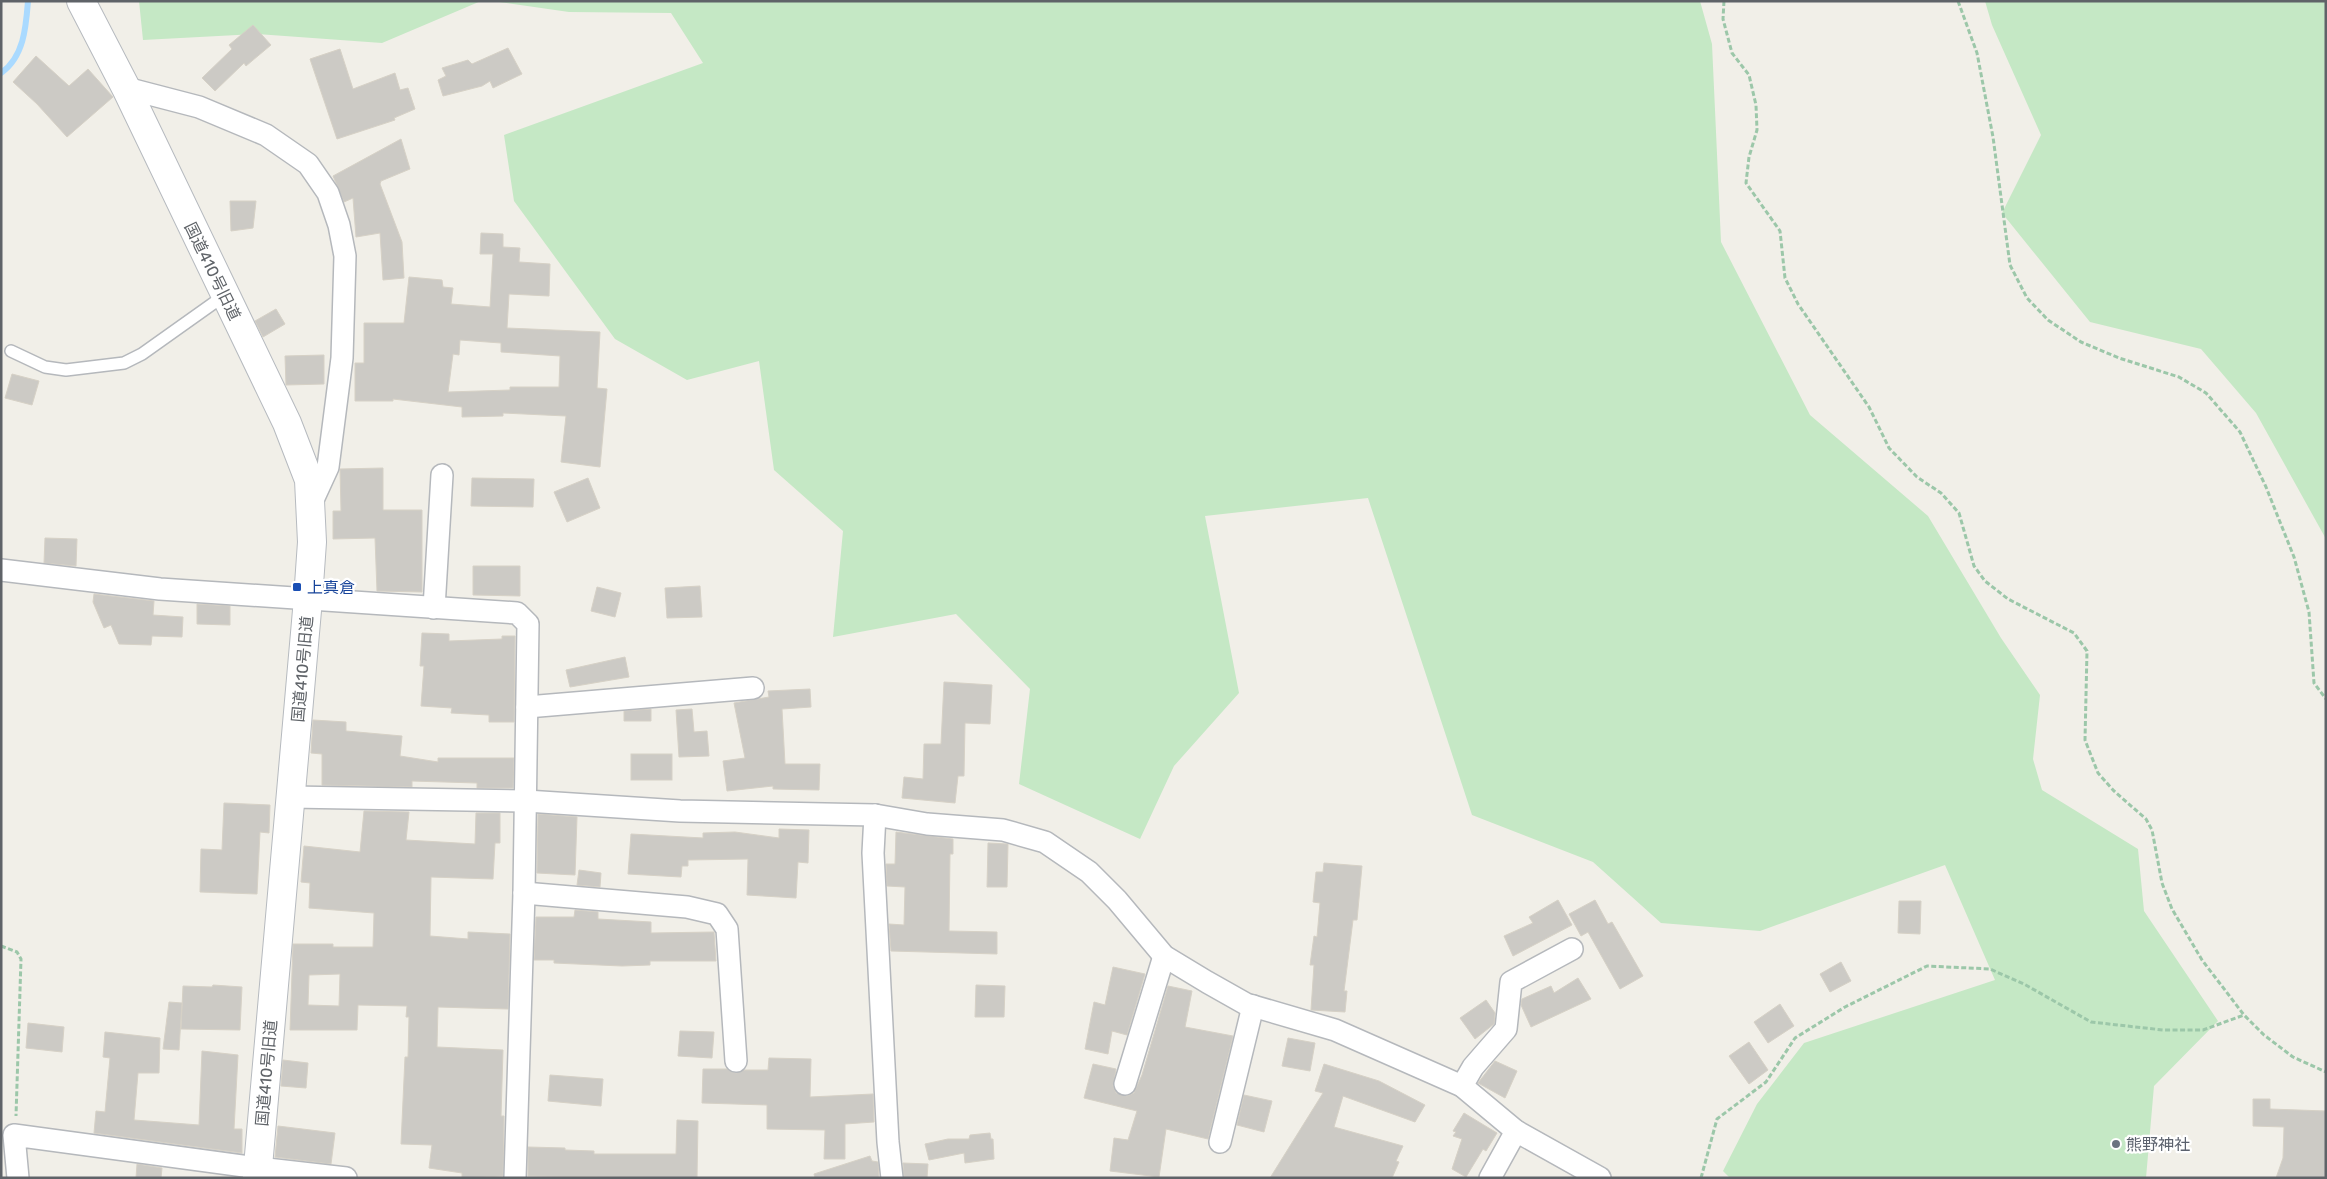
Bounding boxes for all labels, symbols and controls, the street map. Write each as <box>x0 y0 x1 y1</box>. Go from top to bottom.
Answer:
street label: 国道410号旧道 <box>181 219 244 323</box>
place label: 上真倉 <box>307 578 355 597</box>
marker: 上真倉 <box>291 581 303 593</box>
street label: 国道410号旧道 <box>288 615 317 723</box>
street label: 国道410号旧道 <box>252 1019 281 1127</box>
place label: 熊野神社 <box>2126 1135 2190 1154</box>
marker: 熊野神社 <box>2110 1138 2122 1150</box>

